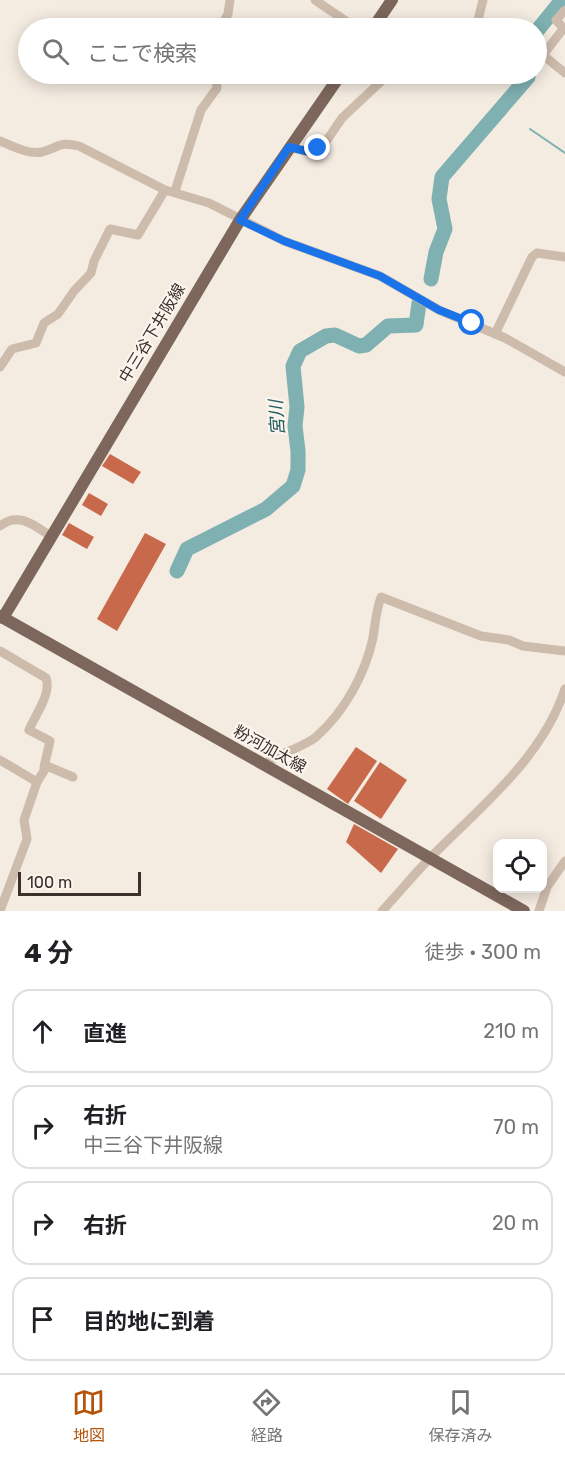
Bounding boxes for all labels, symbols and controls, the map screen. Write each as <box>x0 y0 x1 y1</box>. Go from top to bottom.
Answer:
search box <box>18 18 547 84</box>
icon: search <box>39 35 72 68</box>
text: ここで検索 <box>87 40 197 67</box>
route end <box>304 134 330 160</box>
street label: 中三谷下井阪線 <box>115 280 189 386</box>
route start <box>458 309 484 335</box>
water label: 宮川 <box>265 397 289 437</box>
street label: 粉河加太線 <box>230 721 310 777</box>
map controls <box>493 839 547 893</box>
button: locate <box>493 839 547 893</box>
scale bar <box>18 869 141 896</box>
text: 100 m <box>27 873 72 892</box>
text: 4 分 <box>24 938 73 969</box>
text: 徒歩 · 300 m <box>425 940 541 964</box>
icon: ahead <box>26 1015 59 1048</box>
text: 210 m <box>483 1019 539 1043</box>
text: 直進 <box>83 1020 127 1047</box>
text: 右折 <box>83 1102 127 1129</box>
icon: right <box>26 1111 59 1144</box>
text: 70 m <box>493 1115 539 1139</box>
text: 中三谷下井阪線 <box>83 1133 223 1157</box>
icon: right <box>26 1207 59 1240</box>
text: 20 m <box>492 1211 539 1235</box>
text: 右折 <box>83 1212 127 1239</box>
icon: arrive <box>26 1303 59 1336</box>
text: 目的地に到着 <box>83 1308 215 1335</box>
tab: 地図 <box>72 1386 105 1446</box>
tab: 経路 <box>250 1386 283 1446</box>
tab: 保存済み <box>428 1386 492 1446</box>

